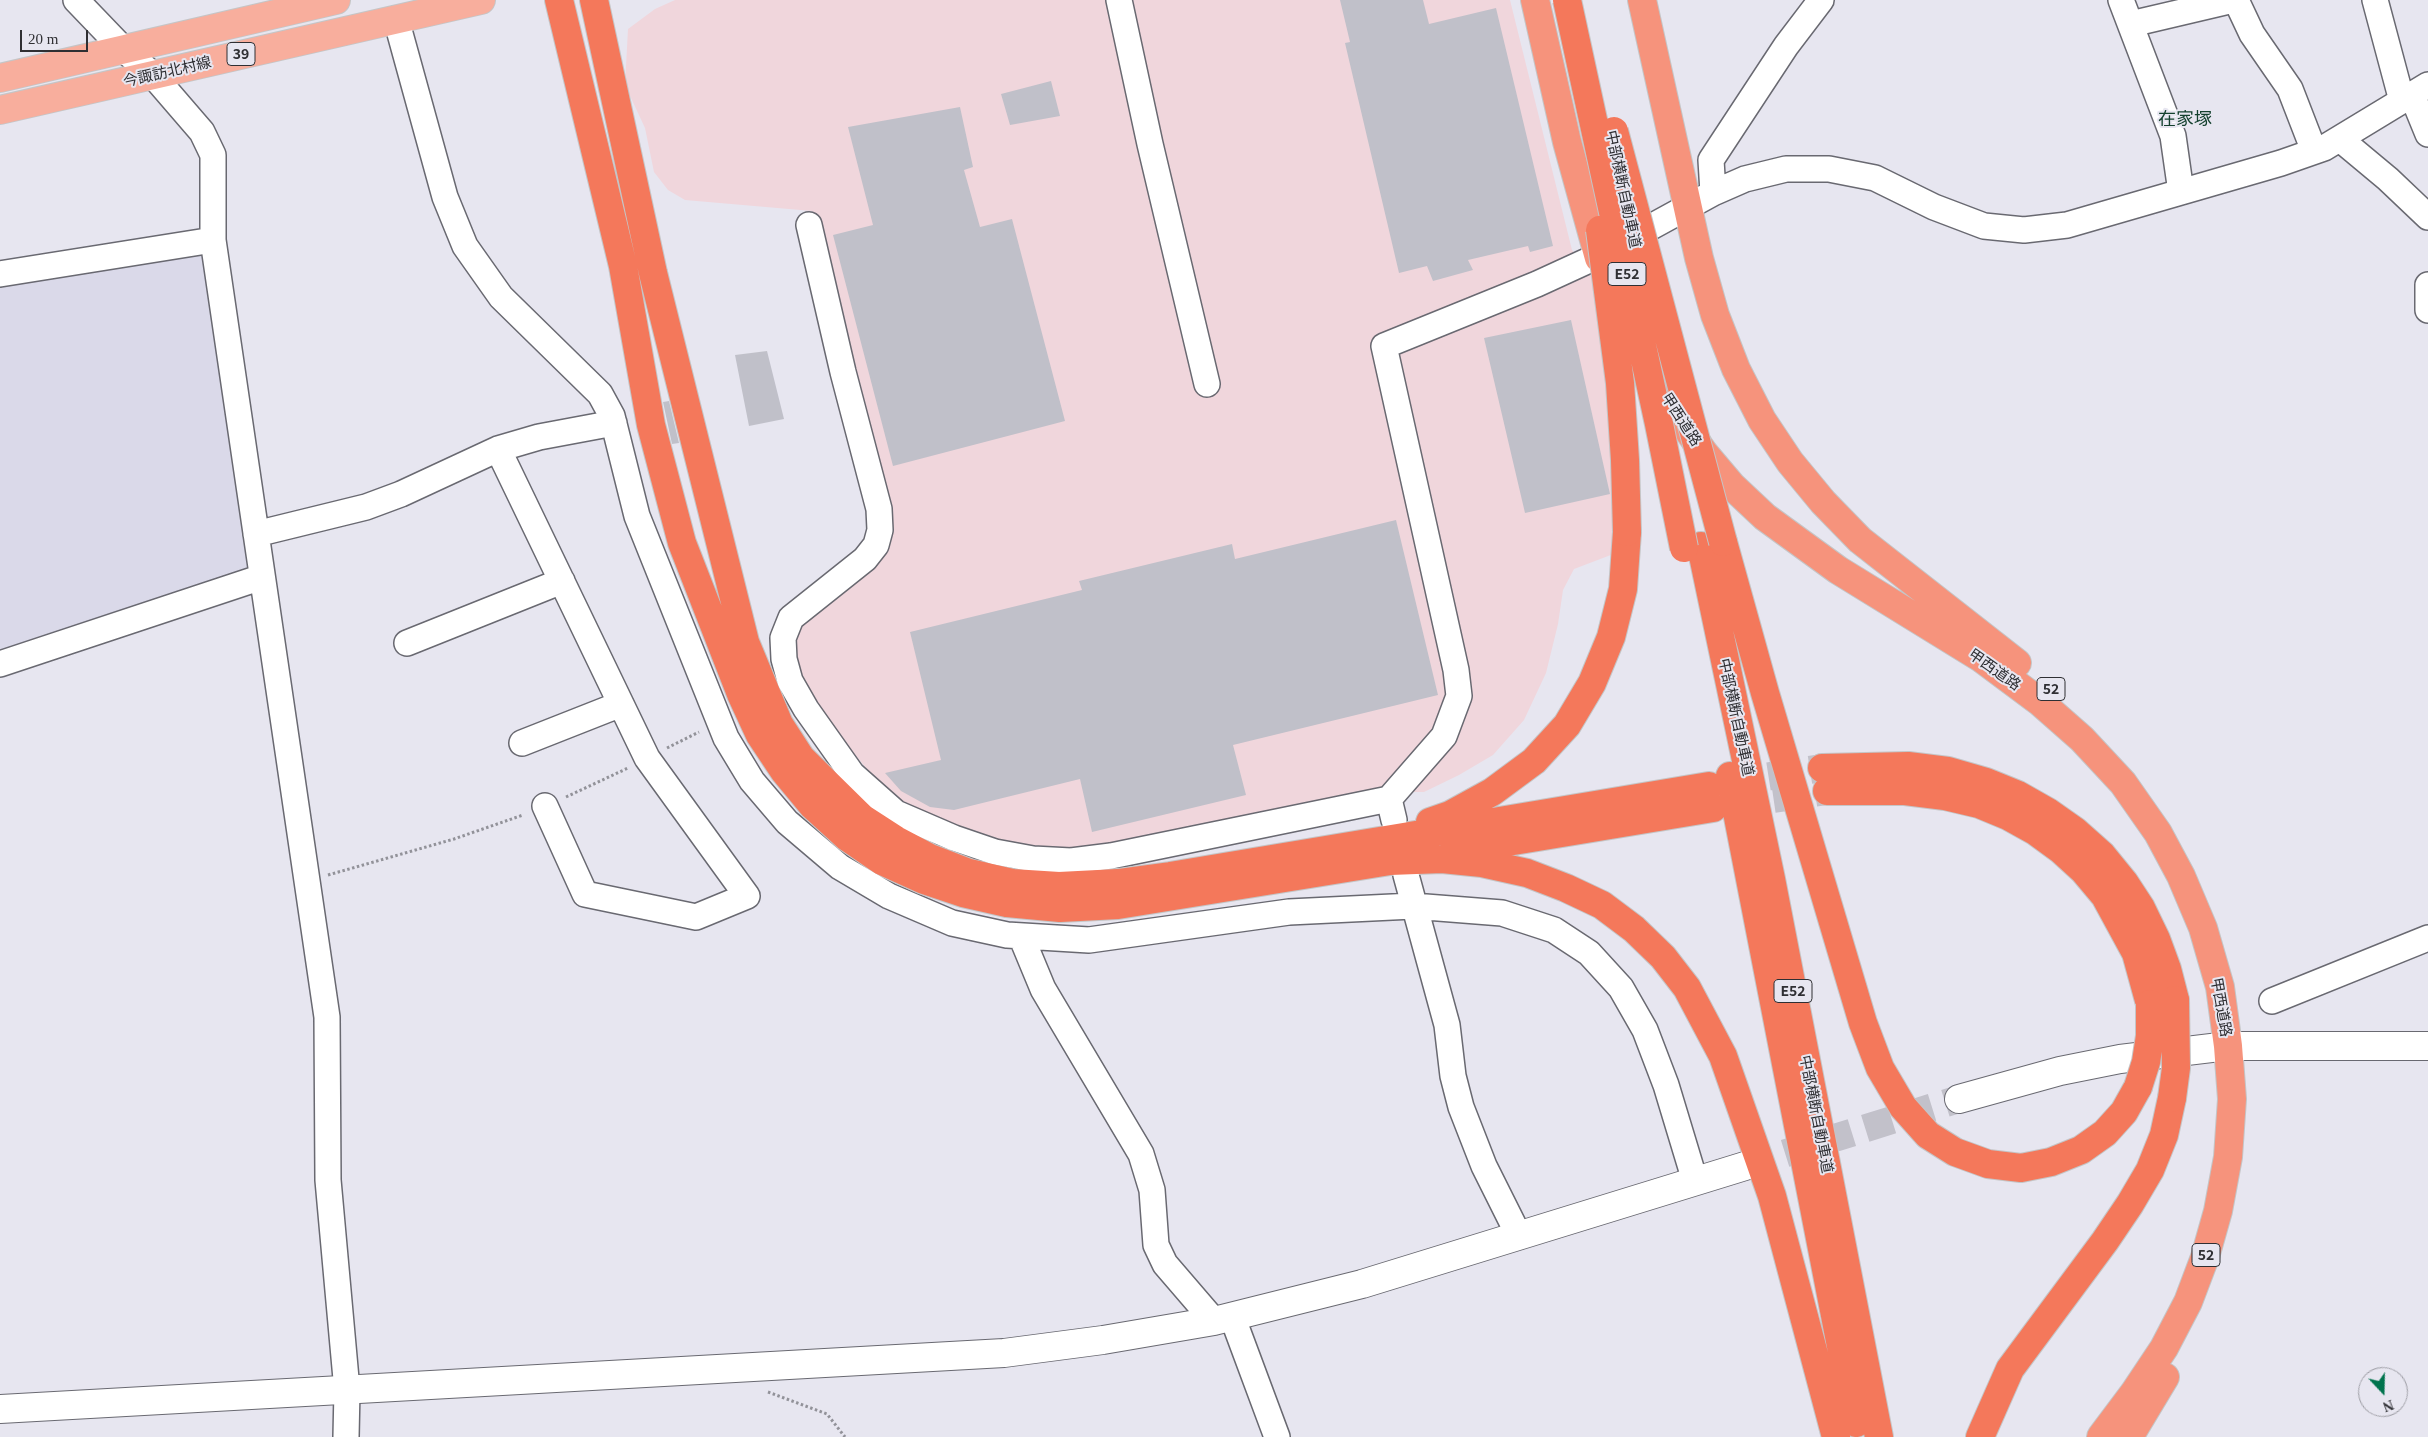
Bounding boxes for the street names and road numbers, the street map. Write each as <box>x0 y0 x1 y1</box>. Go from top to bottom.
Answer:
road number: 39 <box>227 42 255 66</box>
street label: 今諏訪北村線 <box>121 52 213 90</box>
street label: 中部横断自動車道 <box>1603 128 1645 250</box>
road number: E52 <box>1608 262 1646 286</box>
street label: 甲西道路 <box>1658 389 1706 449</box>
street label: 甲西道路 <box>1965 644 2025 694</box>
street label: 中部横断自動車道 <box>1716 656 1758 778</box>
road number: 52 <box>2037 678 2065 701</box>
street label: 甲西道路 <box>2208 976 2236 1038</box>
road number: E52 <box>1774 979 1812 1002</box>
street label: 中部横断自動車道 <box>1797 1053 1837 1175</box>
road number: 52 <box>2192 1244 2220 1266</box>

